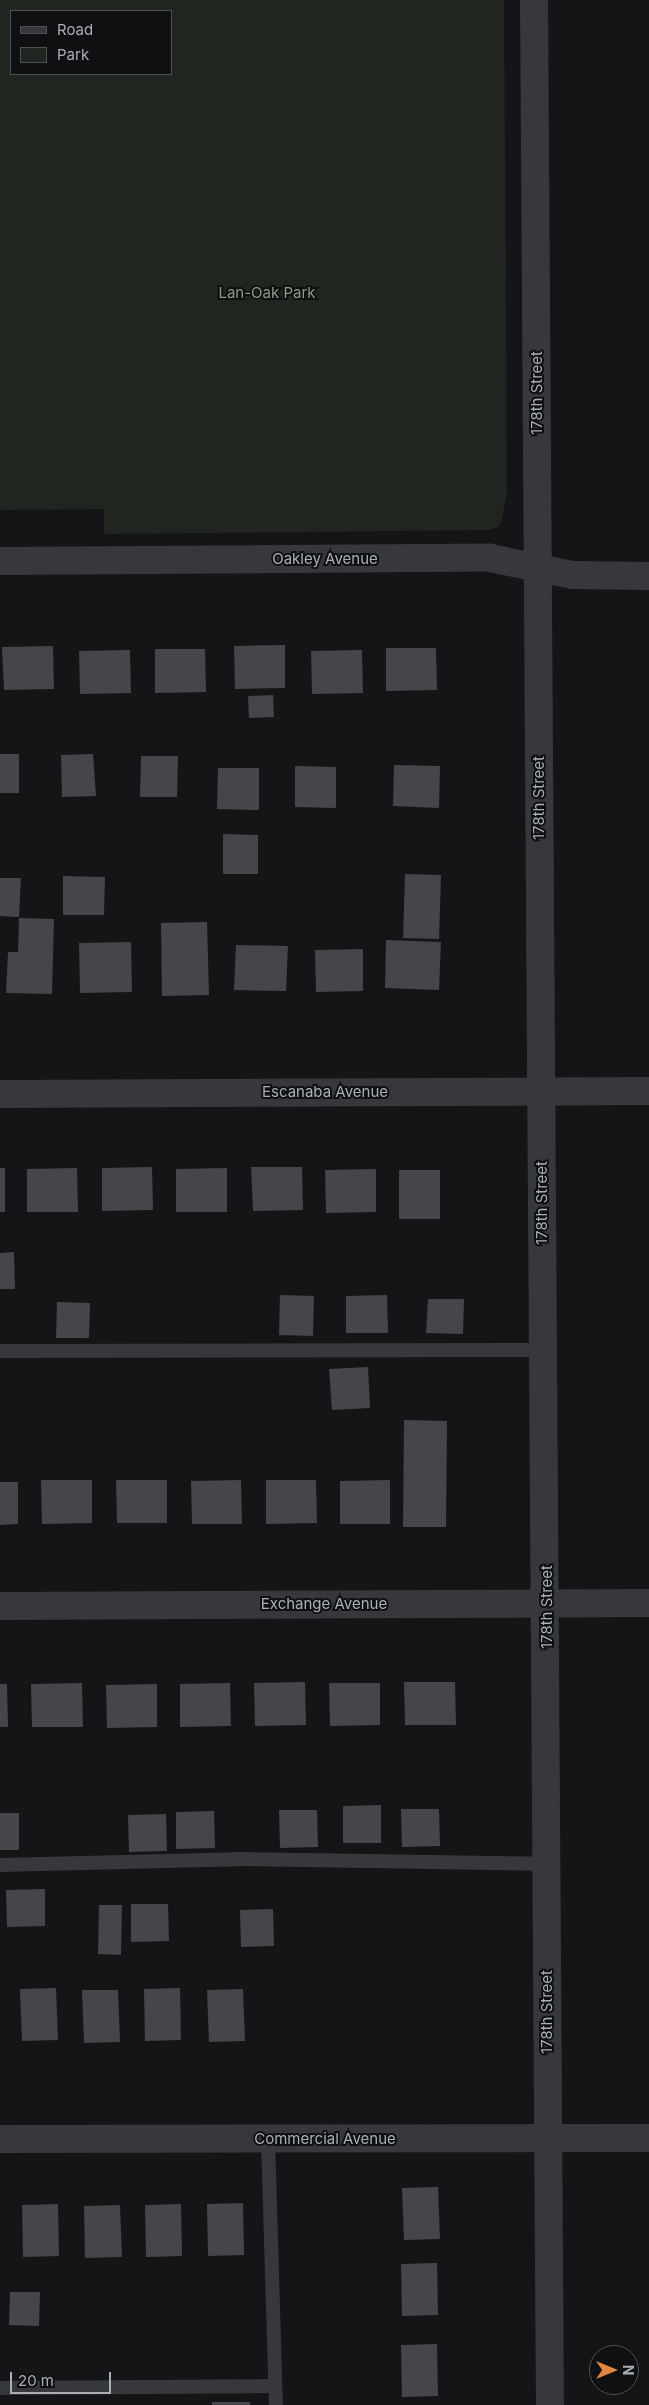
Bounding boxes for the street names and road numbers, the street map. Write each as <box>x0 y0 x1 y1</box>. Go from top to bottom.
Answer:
street label: 178th Street <box>528 351 546 435</box>
street label: Oakley Avenue <box>272 550 378 568</box>
street label: 178th Street <box>530 756 548 840</box>
street label: Escanaba Avenue <box>262 1083 388 1101</box>
street label: 178th Street <box>533 1161 551 1245</box>
street label: 178th Street <box>538 1565 556 1649</box>
street label: Exchange Avenue <box>261 1595 387 1613</box>
street label: 178th Street <box>538 1970 556 2054</box>
street label: Commercial Avenue <box>254 2130 396 2148</box>

